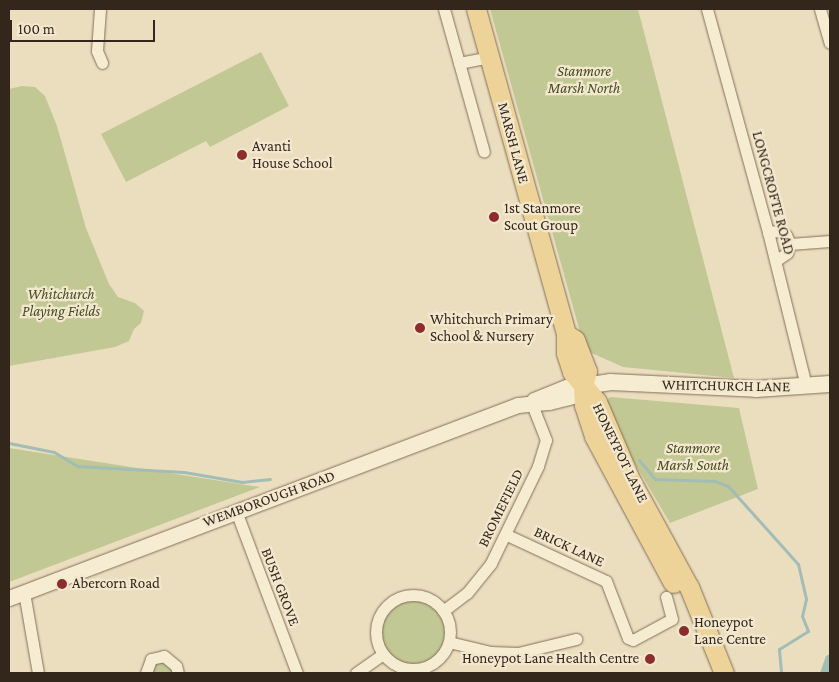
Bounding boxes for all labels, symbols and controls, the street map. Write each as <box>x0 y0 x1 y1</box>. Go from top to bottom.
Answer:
scale bar <box>12 10 158 42</box>
text: 100 m <box>18 21 55 37</box>
park label: Stanmore Marsh North <box>548 62 620 97</box>
street label: MARSH LANE <box>494 101 532 185</box>
street label: LONGCROFTE ROAD <box>748 129 798 257</box>
place label: Avanti House School <box>252 137 333 172</box>
marker: Avanti House School <box>236 149 248 161</box>
place label: 1st Stanmore Scout Group <box>504 199 581 234</box>
marker: 1st Stanmore Scout Group <box>488 211 500 223</box>
park label: Whitchurch Playing Fields <box>22 285 100 320</box>
place label: Whitchurch Primary School & Nursery <box>430 310 553 345</box>
marker: Whitchurch Primary School & Nursery <box>414 322 426 334</box>
street label: WHITCHURCH LANE <box>662 376 790 396</box>
street label: HONEYPOT LANE <box>588 400 652 506</box>
park label: Stanmore Marsh South <box>657 439 729 474</box>
street label: BROMEFIELD <box>474 466 528 550</box>
street label: WEMBOROUGH ROAD <box>200 467 338 531</box>
street label: BRICK LANE <box>531 523 607 571</box>
street label: BUSH GROVE <box>257 546 303 628</box>
place label: Abercorn Road <box>72 575 160 593</box>
marker: Abercorn Road <box>56 578 68 590</box>
place label: Honeypot Lane Centre <box>694 613 766 648</box>
marker: Honeypot Lane Centre <box>678 625 690 637</box>
place label: Honeypot Lane Health Centre <box>462 650 639 668</box>
marker: Honeypot Lane Health Centre <box>643 652 657 666</box>

